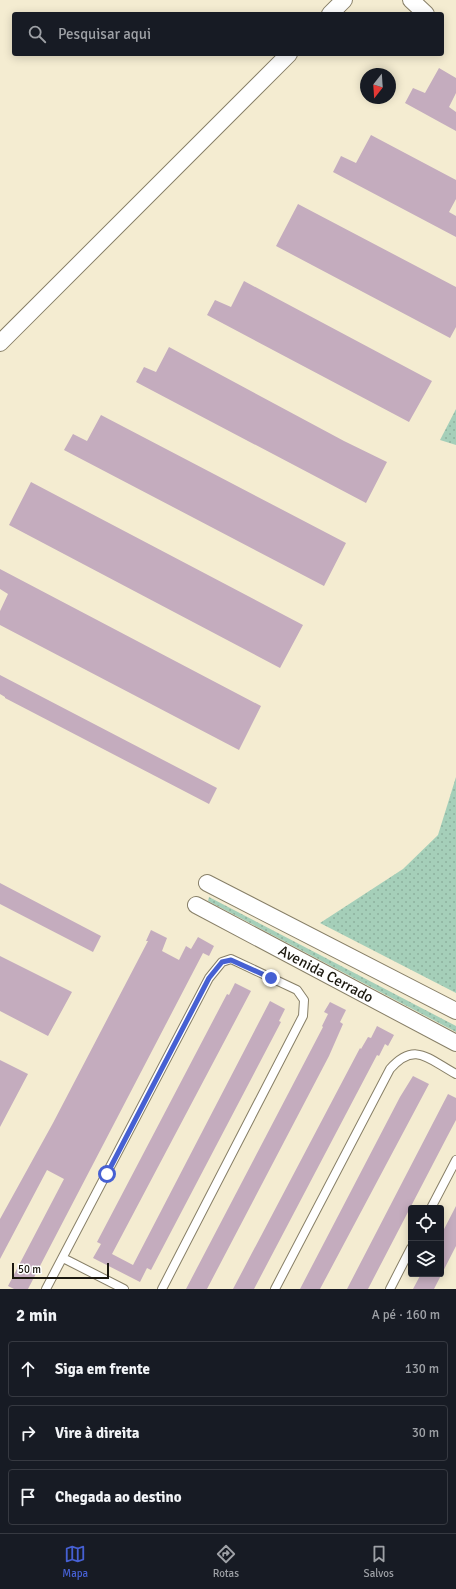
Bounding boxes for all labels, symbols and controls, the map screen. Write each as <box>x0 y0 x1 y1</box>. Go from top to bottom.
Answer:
search box <box>12 12 444 56</box>
icon: search <box>26 23 48 45</box>
text: Pesquisar aqui <box>58 25 151 43</box>
north arrow <box>360 68 396 104</box>
street label: Avenida Cerrado <box>275 941 377 1007</box>
route end <box>262 969 280 987</box>
route start <box>98 1165 116 1183</box>
map controls <box>408 1205 444 1277</box>
button: locate <box>408 1205 444 1241</box>
button: layers <box>408 1241 444 1277</box>
scale bar <box>12 1261 109 1280</box>
text: 50 m <box>18 1263 41 1276</box>
text: 2 min <box>16 1305 57 1326</box>
text: A pé · 160 m <box>372 1307 440 1323</box>
icon: ahead <box>17 1358 39 1380</box>
text: Siga em frente <box>55 1360 150 1378</box>
text: 130 m <box>405 1361 439 1377</box>
icon: right <box>17 1422 39 1444</box>
text: Vire à direita <box>55 1424 139 1442</box>
text: 30 m <box>412 1425 439 1441</box>
icon: arrive <box>17 1486 39 1508</box>
text: Chegada ao destino <box>55 1488 182 1506</box>
tab: Mapa <box>62 1543 88 1580</box>
tab: Rotas <box>213 1543 239 1580</box>
tab: Salvos <box>364 1543 394 1580</box>

